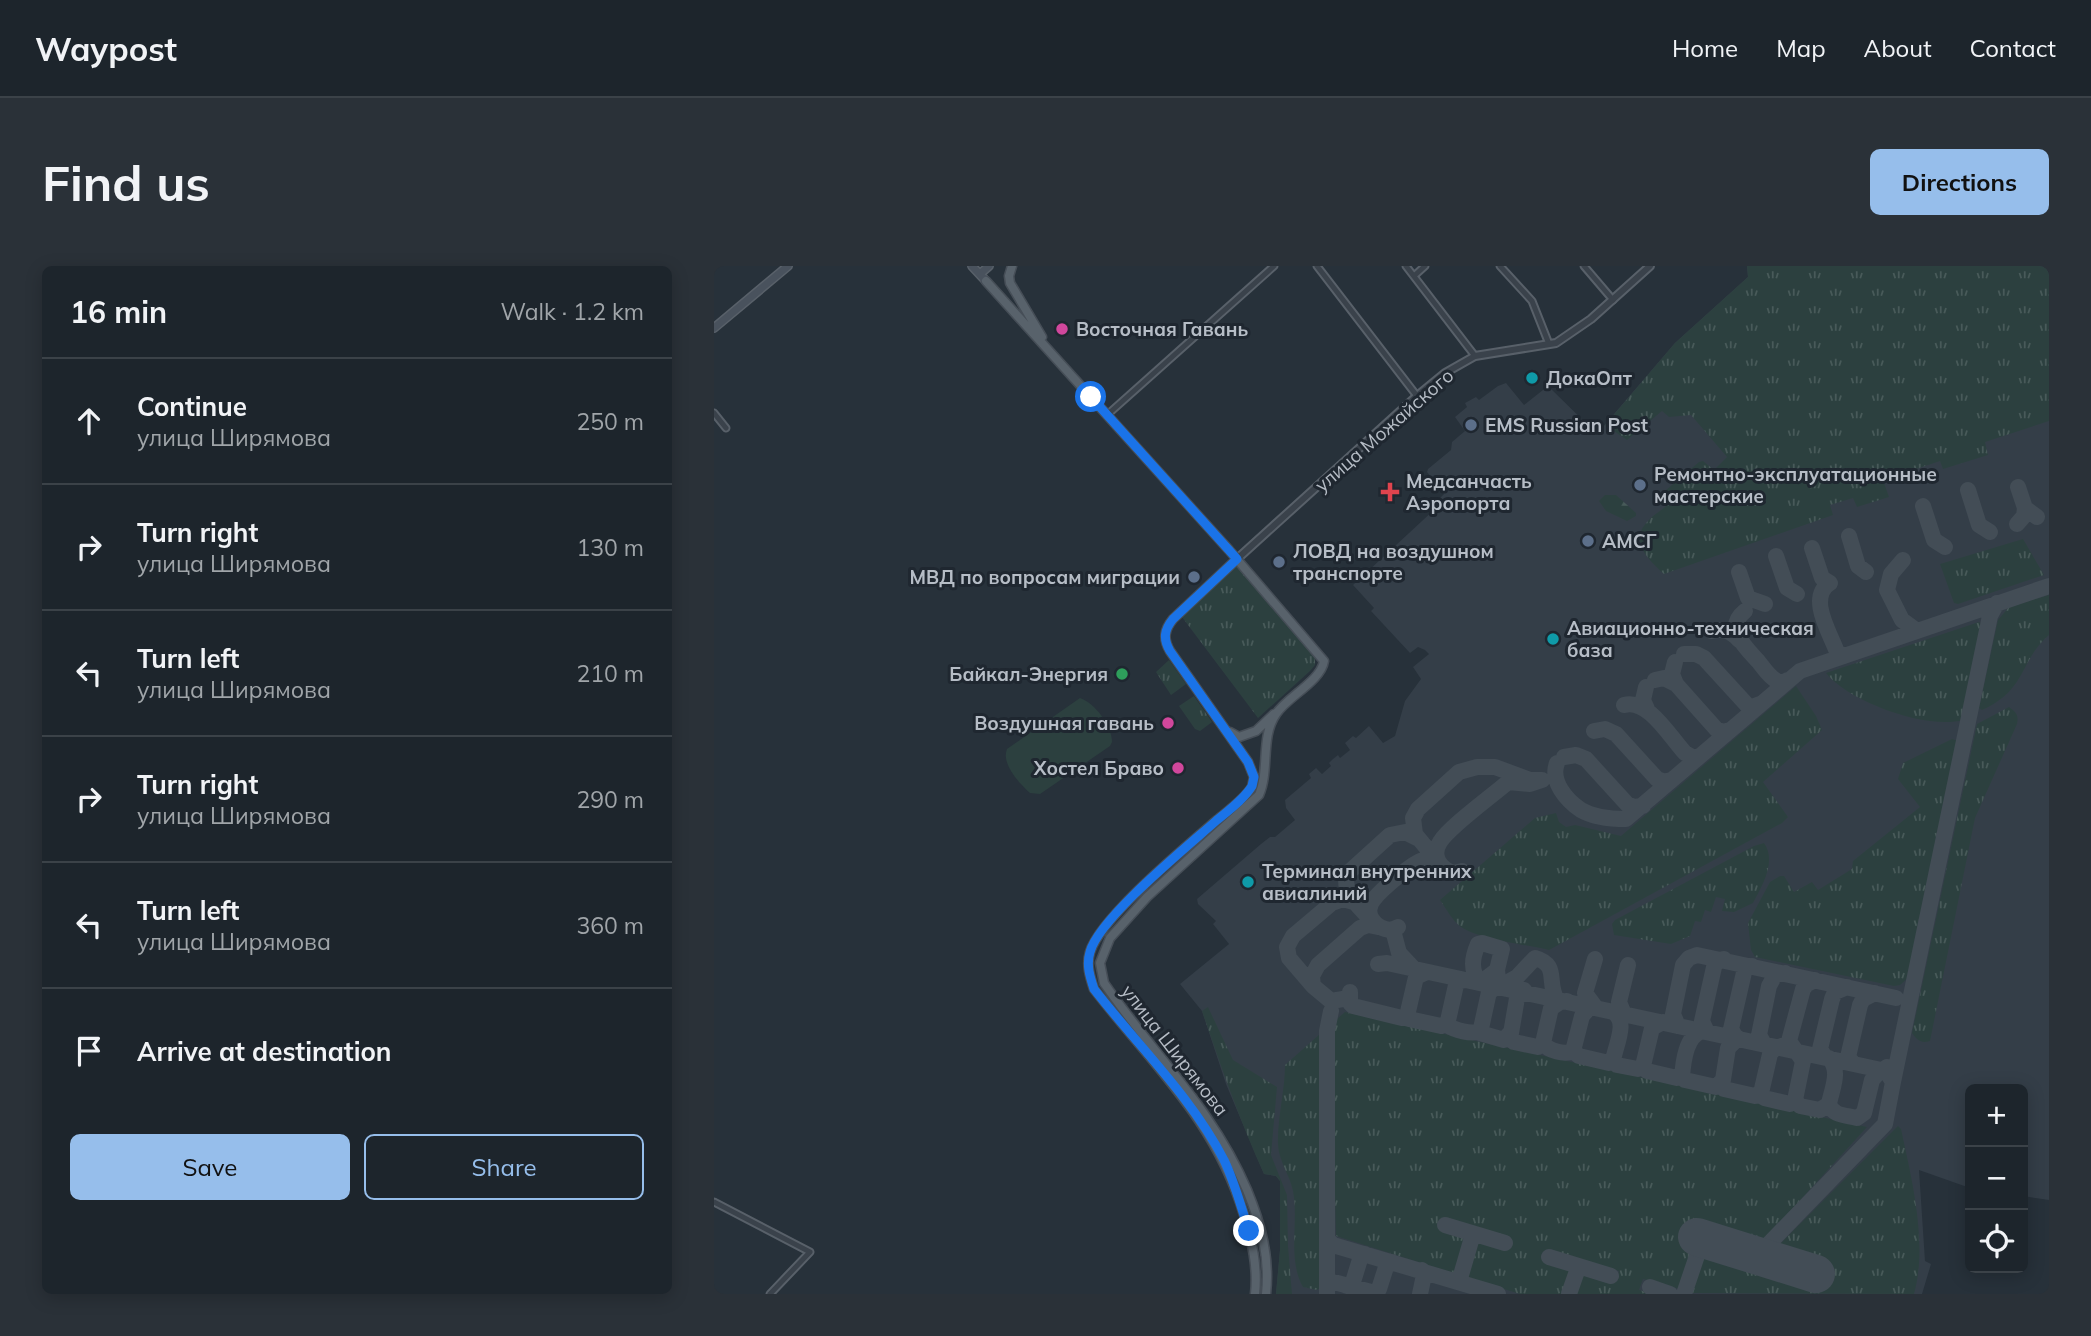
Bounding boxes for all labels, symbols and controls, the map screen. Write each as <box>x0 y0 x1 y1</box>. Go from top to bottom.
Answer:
text: Waypost <box>35 28 177 69</box>
text: Home <box>1672 33 1738 63</box>
text: Map <box>1776 33 1826 63</box>
text: About <box>1864 33 1932 63</box>
text: Contact <box>1970 33 2056 63</box>
button: Directions <box>1870 149 2049 215</box>
text: Find us <box>42 152 210 213</box>
text: 16 min <box>70 293 167 331</box>
text: Walk · 1.2 km <box>500 297 644 326</box>
place label: Восточная Гавань <box>1076 317 1248 341</box>
marker: Восточная Гавань <box>1054 321 1070 337</box>
street label: улица Можайского <box>1310 363 1458 497</box>
place label: ДокаОпт <box>1546 366 1633 390</box>
marker: ДокаОпт <box>1524 370 1540 386</box>
route start <box>1075 381 1106 412</box>
text: Continue <box>137 390 247 423</box>
icon: ahead <box>70 402 108 440</box>
text: 250 m <box>576 407 644 436</box>
place label: EMS Russian Рost <box>1485 413 1648 437</box>
marker: EMS Russian Рost <box>1463 417 1479 433</box>
text: улица Ширямова <box>137 423 331 452</box>
place label: Ремонтно-эксплуатационные мастерские <box>1654 462 1937 508</box>
place label: Медсанчасть Аэропорта <box>1406 469 1532 515</box>
marker: Ремонтно-эксплуатационные мастерские <box>1632 477 1648 493</box>
marker: Медсанчасть Аэропорта <box>1380 482 1400 502</box>
text: Turn right <box>137 516 258 549</box>
icon: right <box>70 528 108 566</box>
place label: АМСГ <box>1602 529 1657 553</box>
text: 130 m <box>576 533 644 562</box>
marker: АМСГ <box>1580 533 1596 549</box>
place label: ЛОВД на воздушном транспорте <box>1293 539 1494 585</box>
text: улица Ширямова <box>137 549 331 578</box>
marker: ЛОВД на воздушном транспорте <box>1271 554 1287 570</box>
place label: МВД по вопросам миграции <box>910 565 1180 589</box>
marker: МВД по вопросам миграции <box>1186 569 1202 585</box>
place label: Авиационно-техническая база <box>1567 616 1814 662</box>
marker: Авиационно-техническая база <box>1545 631 1561 647</box>
text: Turn left <box>137 642 239 675</box>
icon: left <box>70 654 108 692</box>
text: 210 m <box>576 659 644 688</box>
place label: Байкал-Энергия <box>949 662 1108 686</box>
marker: Байкал-Энергия <box>1114 666 1130 682</box>
text: улица Ширямова <box>137 675 331 704</box>
place label: Воздушная гавань <box>974 711 1154 735</box>
marker: Воздушная гавань <box>1160 715 1176 731</box>
place label: Хостел Браво <box>1033 756 1164 780</box>
marker: Хостел Браво <box>1170 760 1186 776</box>
text: Turn right <box>137 768 258 801</box>
icon: right <box>70 780 108 818</box>
text: 290 m <box>576 785 644 814</box>
text: улица Ширямова <box>137 801 331 830</box>
place label: Терминал внутренних авиалиний <box>1262 859 1472 905</box>
marker: Терминал внутренних авиалиний <box>1240 874 1256 890</box>
text: Turn left <box>137 894 239 927</box>
icon: left <box>70 906 108 944</box>
text: 360 m <box>576 911 644 940</box>
text: улица Ширямова <box>137 927 331 956</box>
street label: улица Ширямова <box>1116 979 1234 1121</box>
icon: arrive <box>70 1032 108 1070</box>
text: Arrive at destination <box>137 1035 392 1068</box>
map controls <box>1965 1084 2028 1273</box>
button: + <box>1965 1084 2028 1147</box>
button: Save <box>70 1134 350 1200</box>
button: Share <box>364 1134 644 1200</box>
button: − <box>1965 1147 2028 1210</box>
button: locate <box>1965 1210 2028 1273</box>
route end <box>1233 1215 1264 1246</box>

